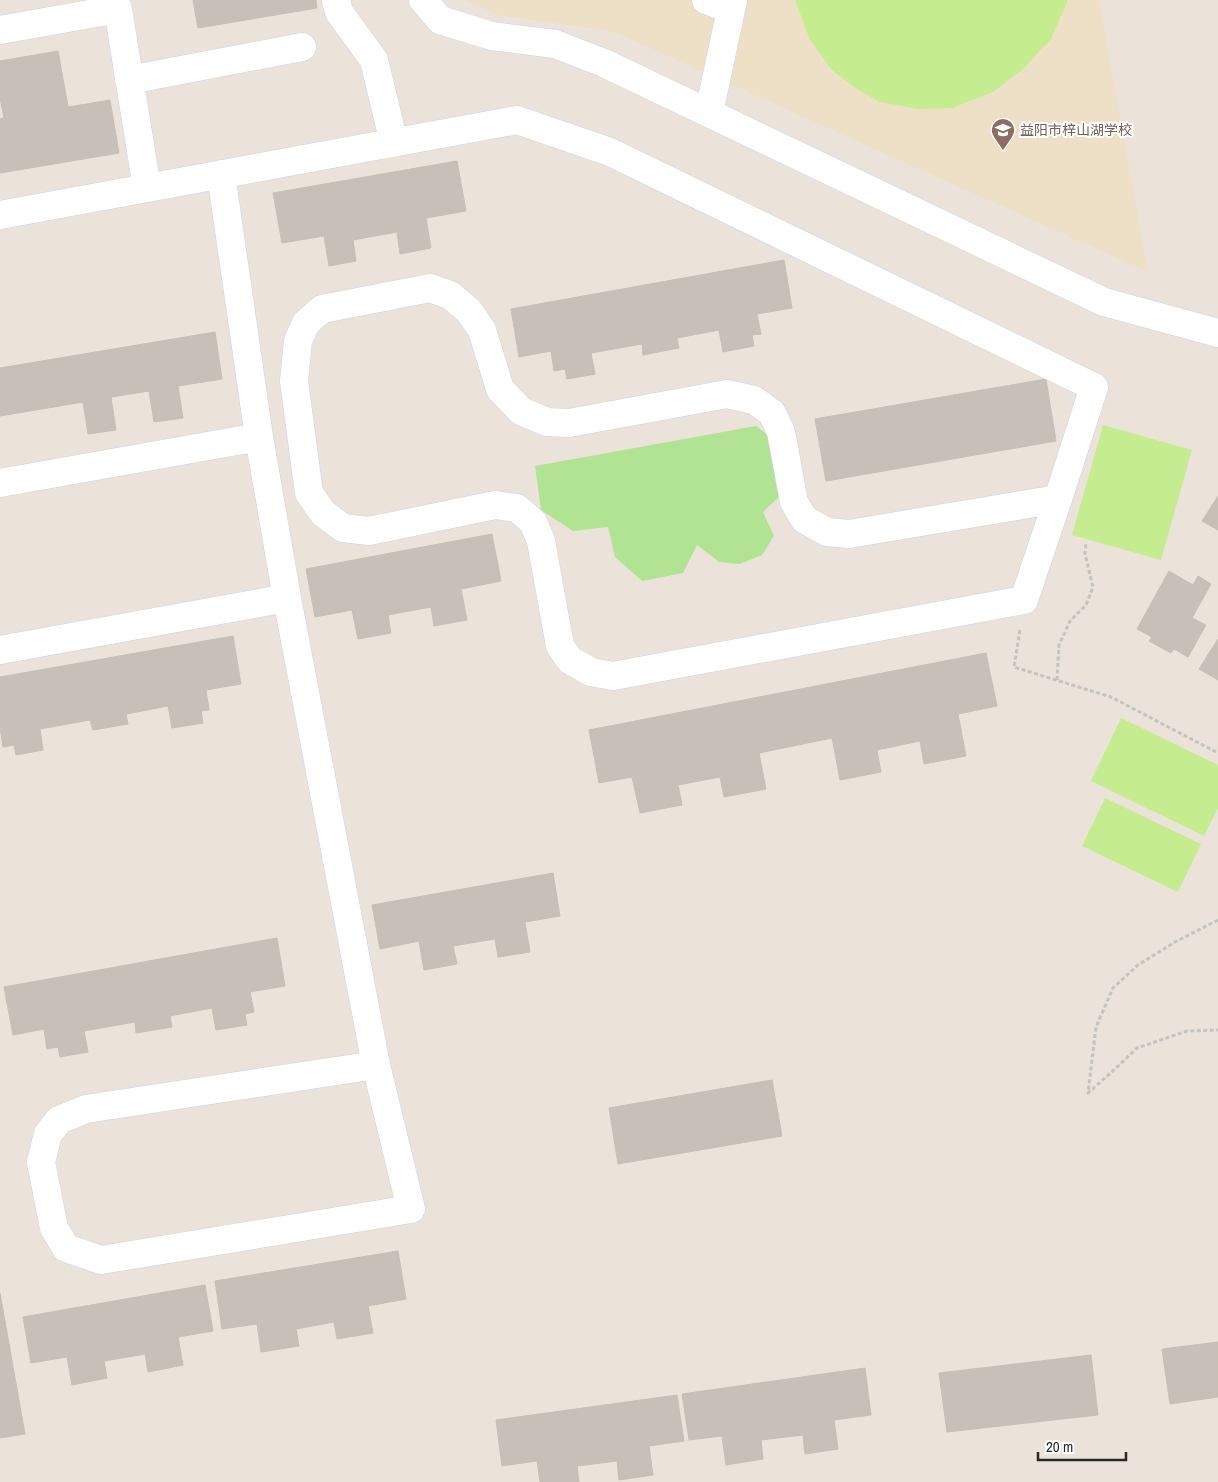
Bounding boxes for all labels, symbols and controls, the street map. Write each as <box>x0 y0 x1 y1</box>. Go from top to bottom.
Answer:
school or university icon: 益阳市梓山湖学校 <box>990 117 1016 151</box>
place label: 益阳市梓山湖学校 <box>1020 121 1132 139</box>
scale bar <box>1038 1430 1126 1462</box>
text: 20 m <box>1046 1436 1073 1457</box>

